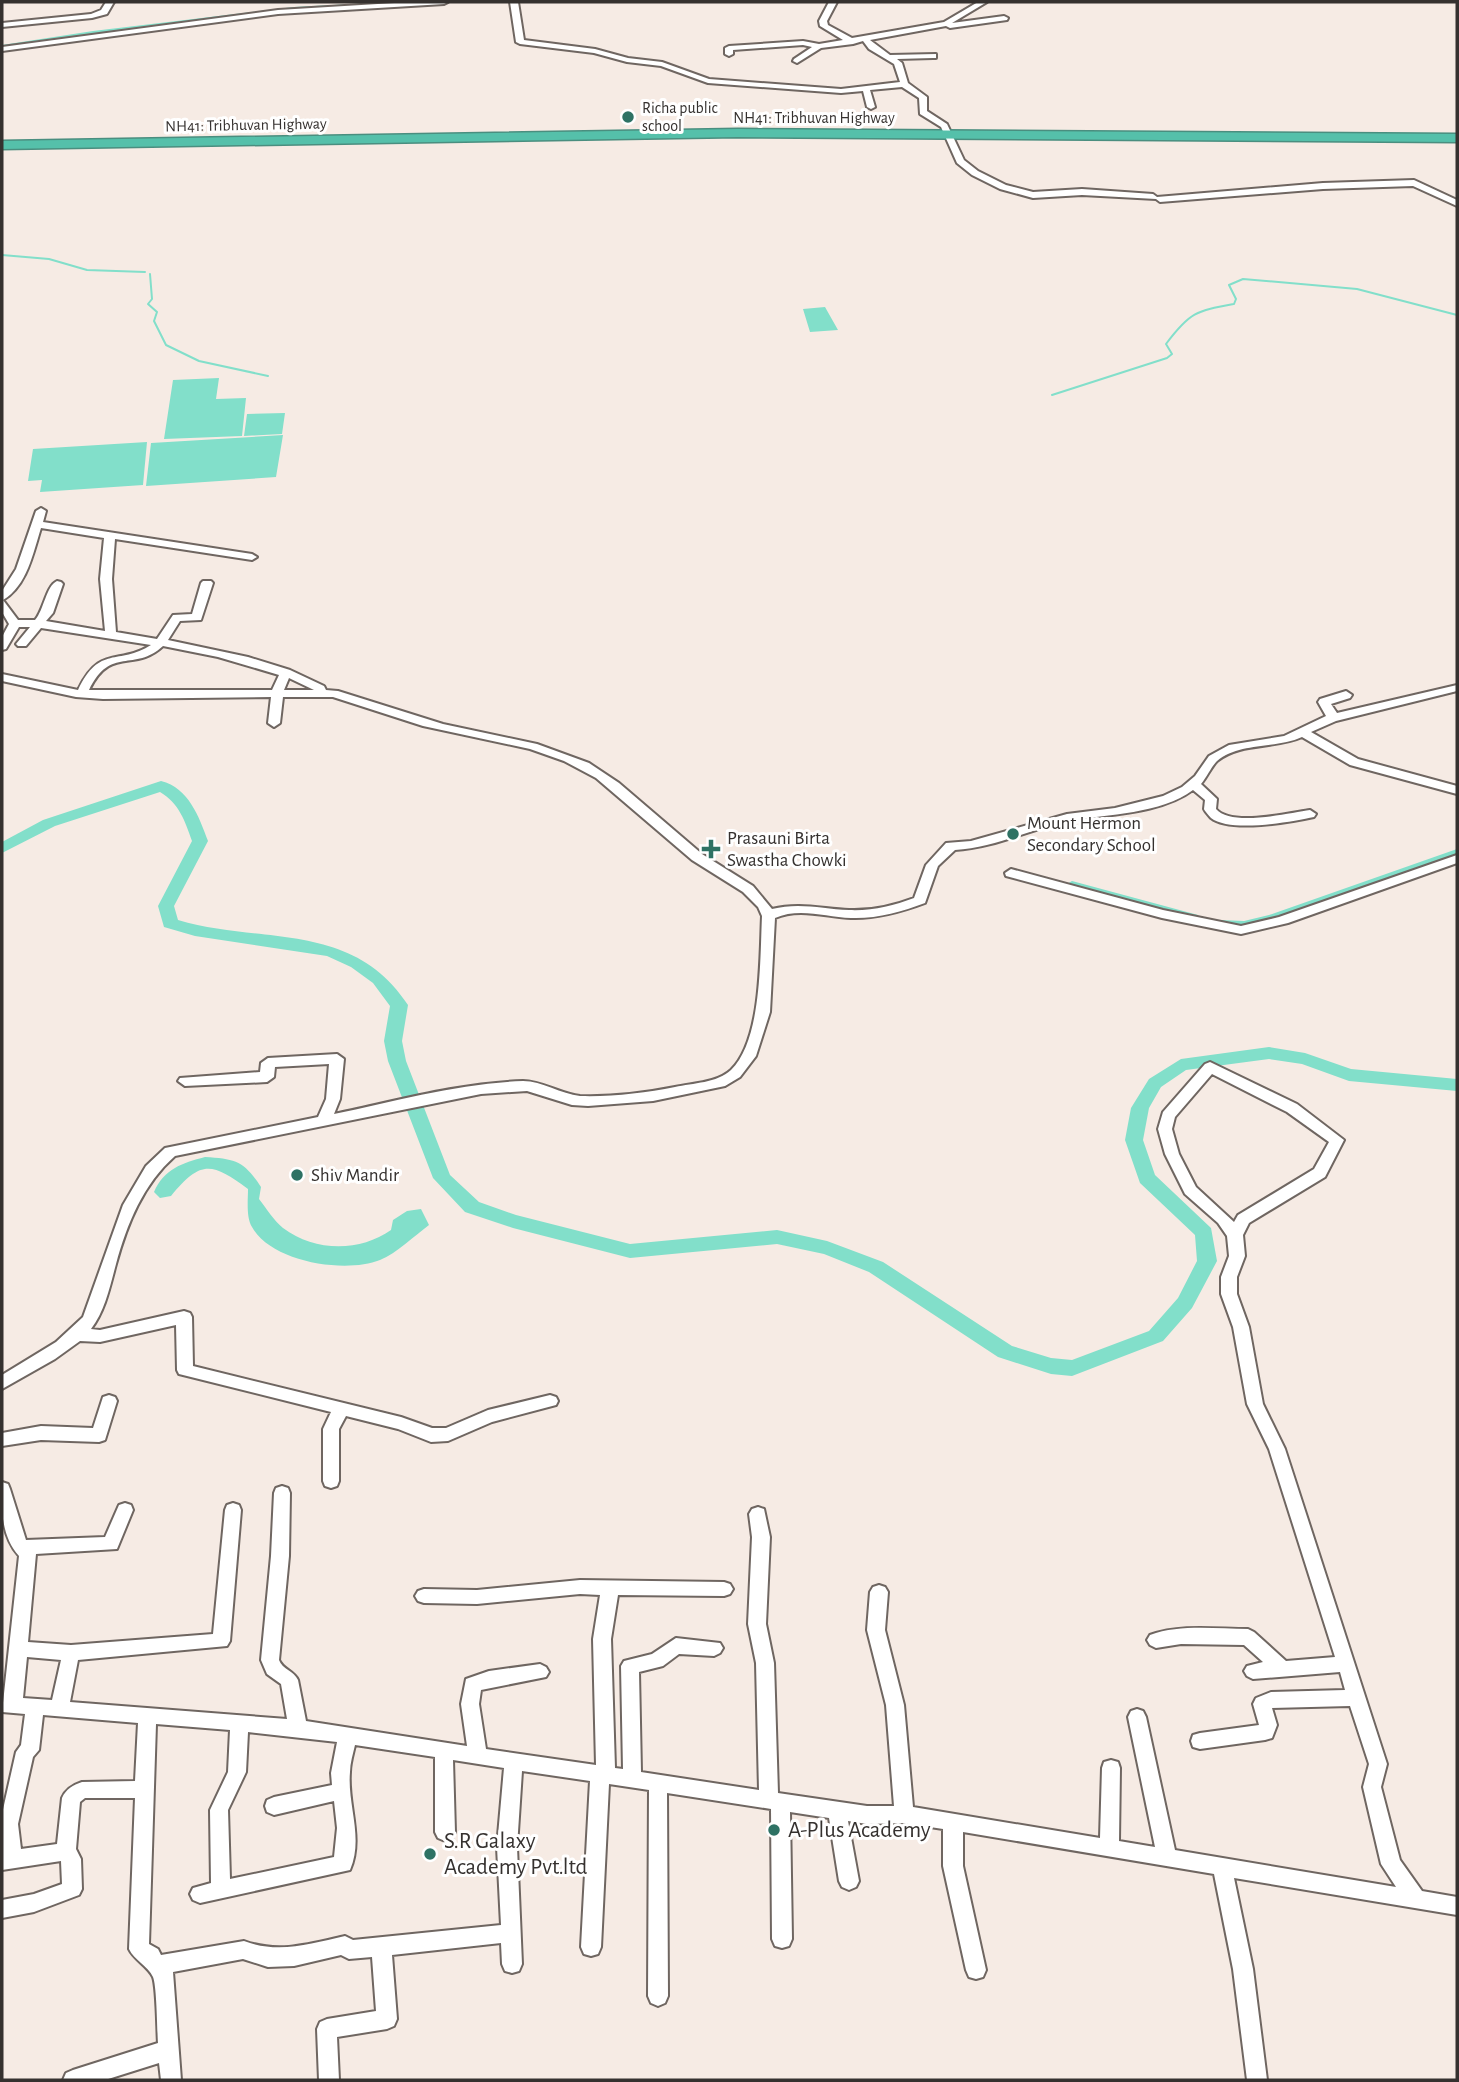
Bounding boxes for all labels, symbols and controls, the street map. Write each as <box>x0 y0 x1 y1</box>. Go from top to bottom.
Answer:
place label: Richa public school <box>642 100 718 134</box>
marker: Richa public school <box>620 109 636 125</box>
street label: NH41: Tribhuvan Highway <box>733 110 895 127</box>
street label: NH41: Tribhuvan Highway <box>165 116 327 135</box>
place label: Mount Hermon Secondary School <box>1027 814 1156 855</box>
marker: Mount Hermon Secondary School <box>1005 826 1021 842</box>
place label: Prasauni Birta Swastha Chowki <box>727 829 847 870</box>
marker: Prasauni Birta Swastha Chowki <box>701 839 721 859</box>
place label: Shiv Mandir <box>311 1166 399 1185</box>
marker: Shiv Mandir <box>289 1167 305 1183</box>
place label: A-Plus Academy <box>788 1819 931 1842</box>
marker: A-Plus Academy <box>766 1822 782 1838</box>
place label: S.R Galaxy Academy Pvt.ltd <box>444 1830 588 1879</box>
marker: S.R Galaxy Academy Pvt.ltd <box>422 1846 438 1862</box>

